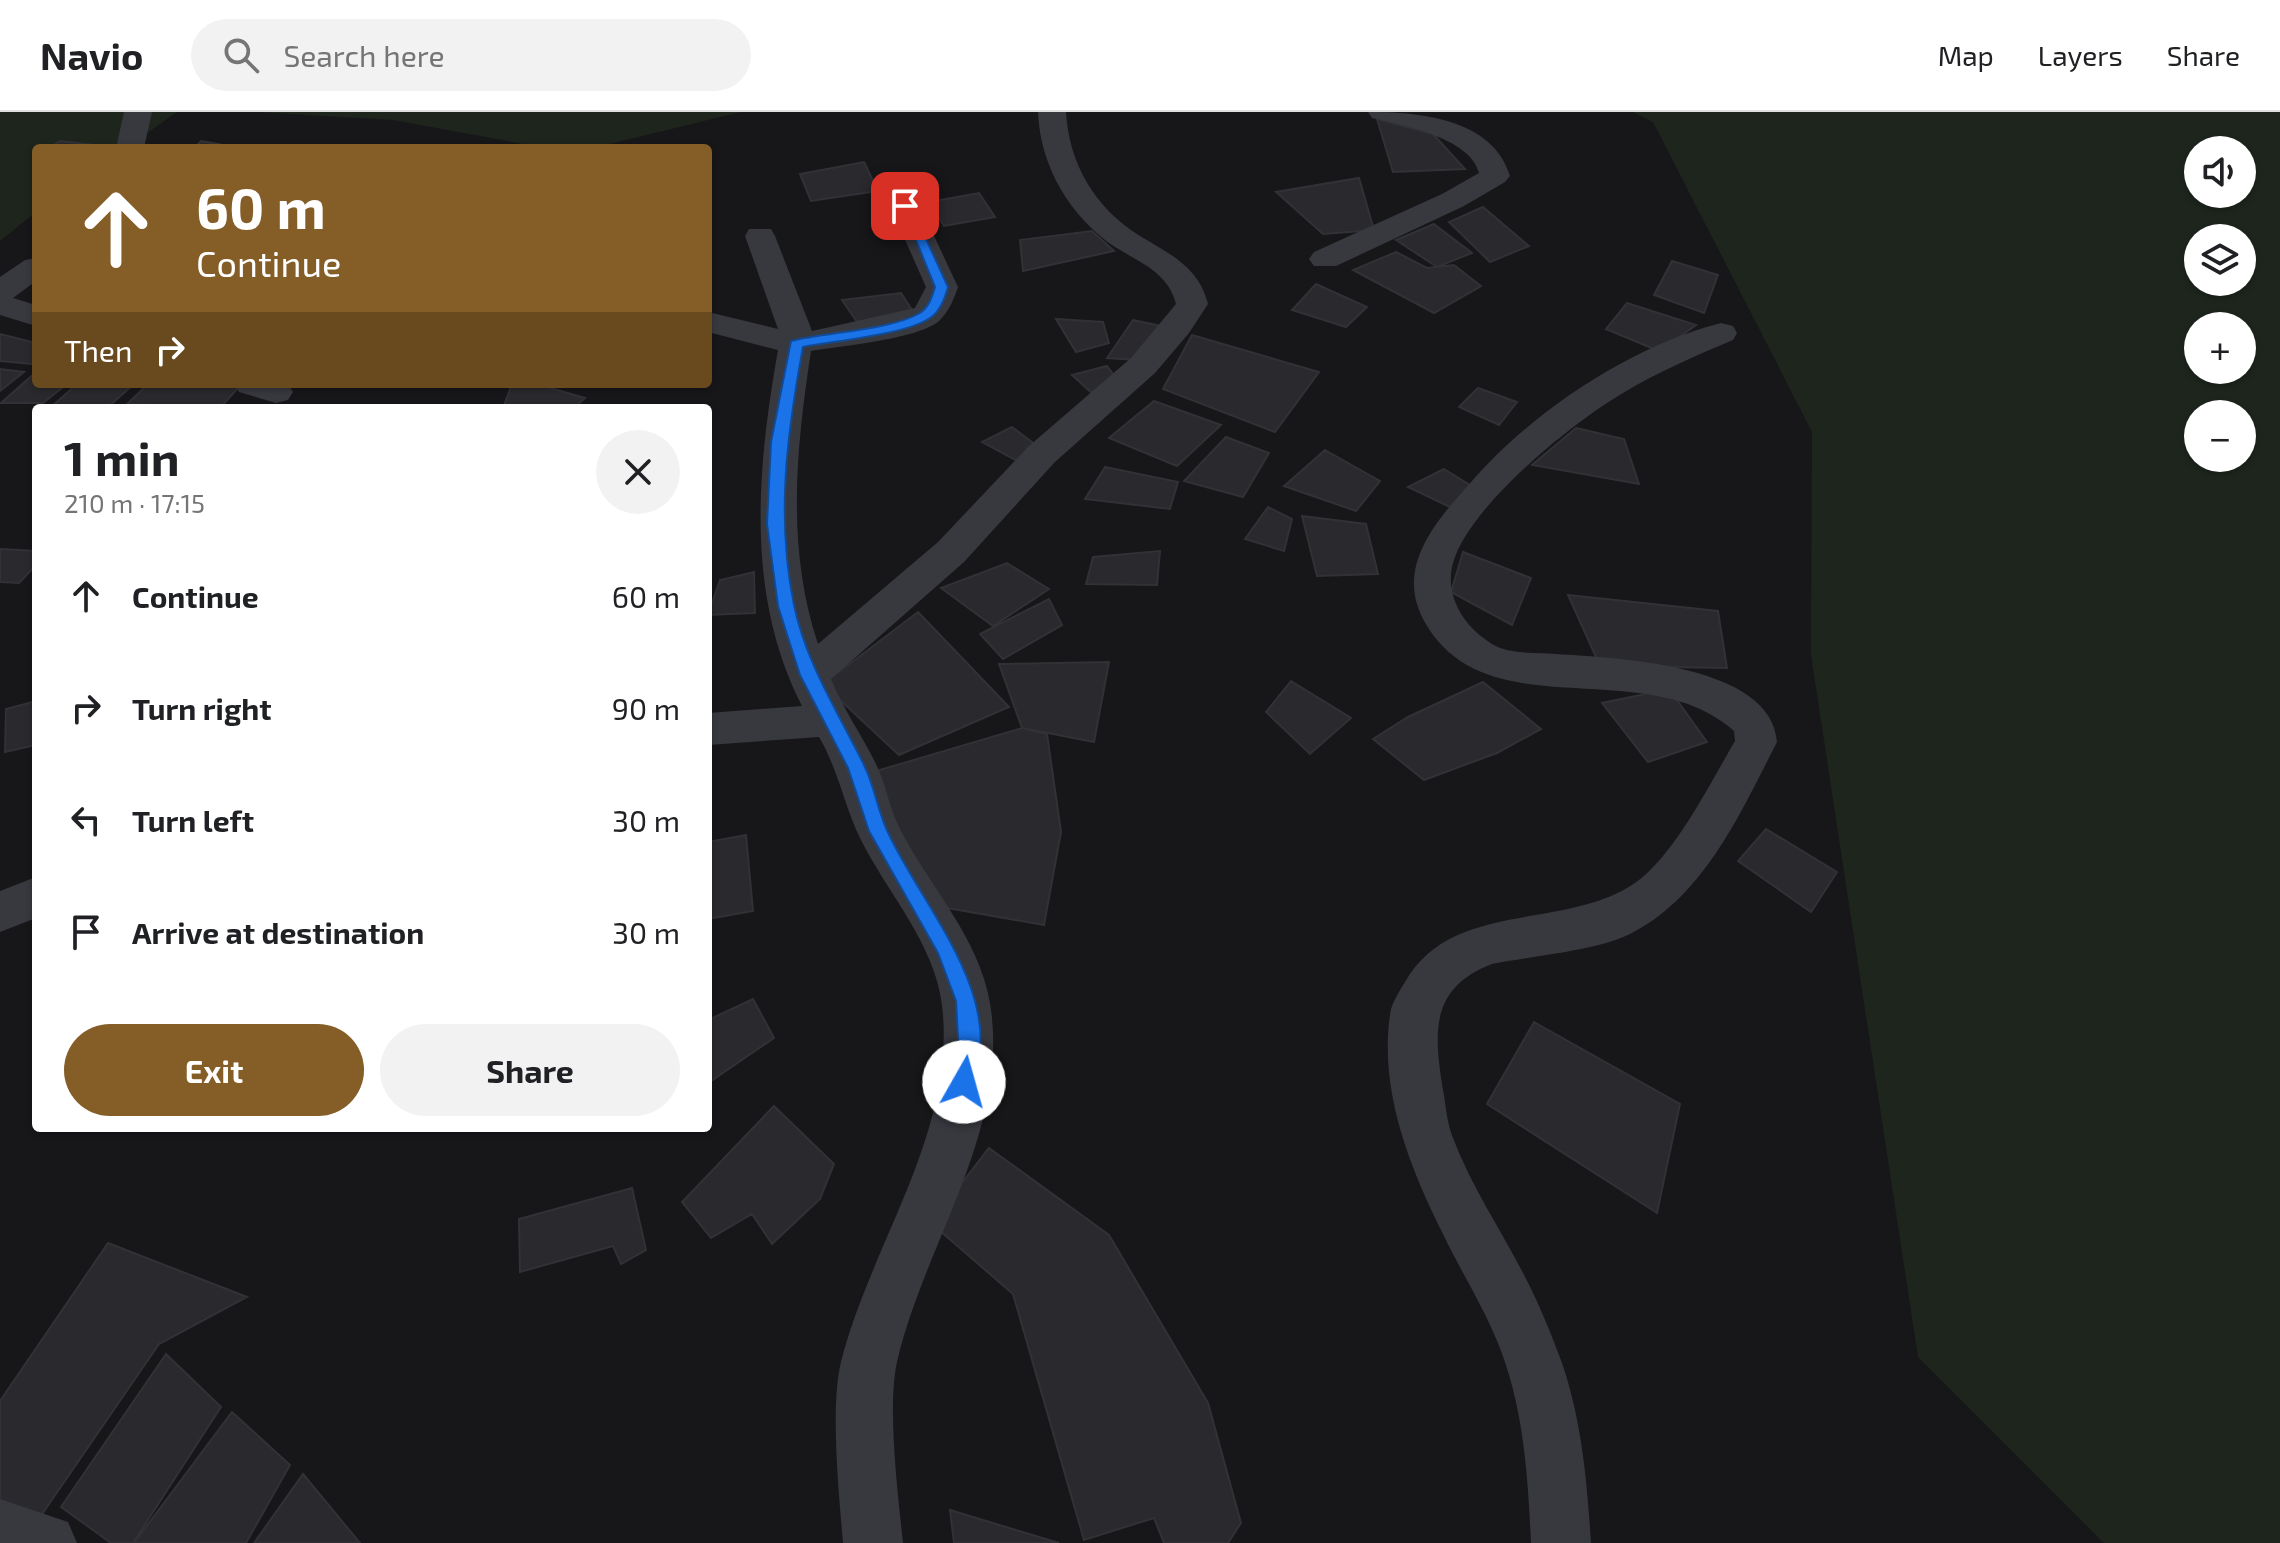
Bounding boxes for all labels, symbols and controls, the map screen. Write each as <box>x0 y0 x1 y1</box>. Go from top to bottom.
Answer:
search box <box>191 19 751 91</box>
text: Navio <box>40 32 143 78</box>
icon: search <box>219 33 263 77</box>
text: Search here <box>283 37 445 73</box>
text: Map <box>1938 38 1994 72</box>
text: Layers <box>2038 38 2123 72</box>
text: Share <box>2167 38 2240 72</box>
map controls <box>2184 136 2256 472</box>
button: sound <box>2184 136 2256 208</box>
pin <box>871 172 939 240</box>
text: 60 m <box>196 173 326 240</box>
icon: ahead <box>64 176 168 280</box>
icon: arrive <box>883 184 927 228</box>
button: layers <box>2184 224 2256 296</box>
text: Continue <box>196 241 341 284</box>
button: + <box>2184 312 2256 384</box>
icon: right <box>148 328 192 372</box>
text: Then <box>64 332 132 368</box>
button: − <box>2184 400 2256 472</box>
text: 1 min <box>64 428 180 486</box>
button: close <box>596 430 680 514</box>
text: 210 m · 17:15 <box>64 487 205 518</box>
icon: ahead <box>64 574 108 618</box>
text: Continue <box>132 578 259 614</box>
text: 60 m <box>612 578 680 614</box>
icon: right <box>64 686 108 730</box>
text: Turn right <box>132 690 272 726</box>
text: 90 m <box>612 690 680 726</box>
icon: left <box>64 798 108 842</box>
text: Turn left <box>132 802 254 838</box>
text: 30 m <box>612 802 680 838</box>
icon: arrive <box>64 910 108 954</box>
text: Arrive at destination <box>132 914 424 950</box>
text: 30 m <box>612 914 680 950</box>
button: Exit <box>64 1024 364 1116</box>
button: Share <box>380 1024 680 1116</box>
position arrow <box>922 1040 1006 1124</box>

